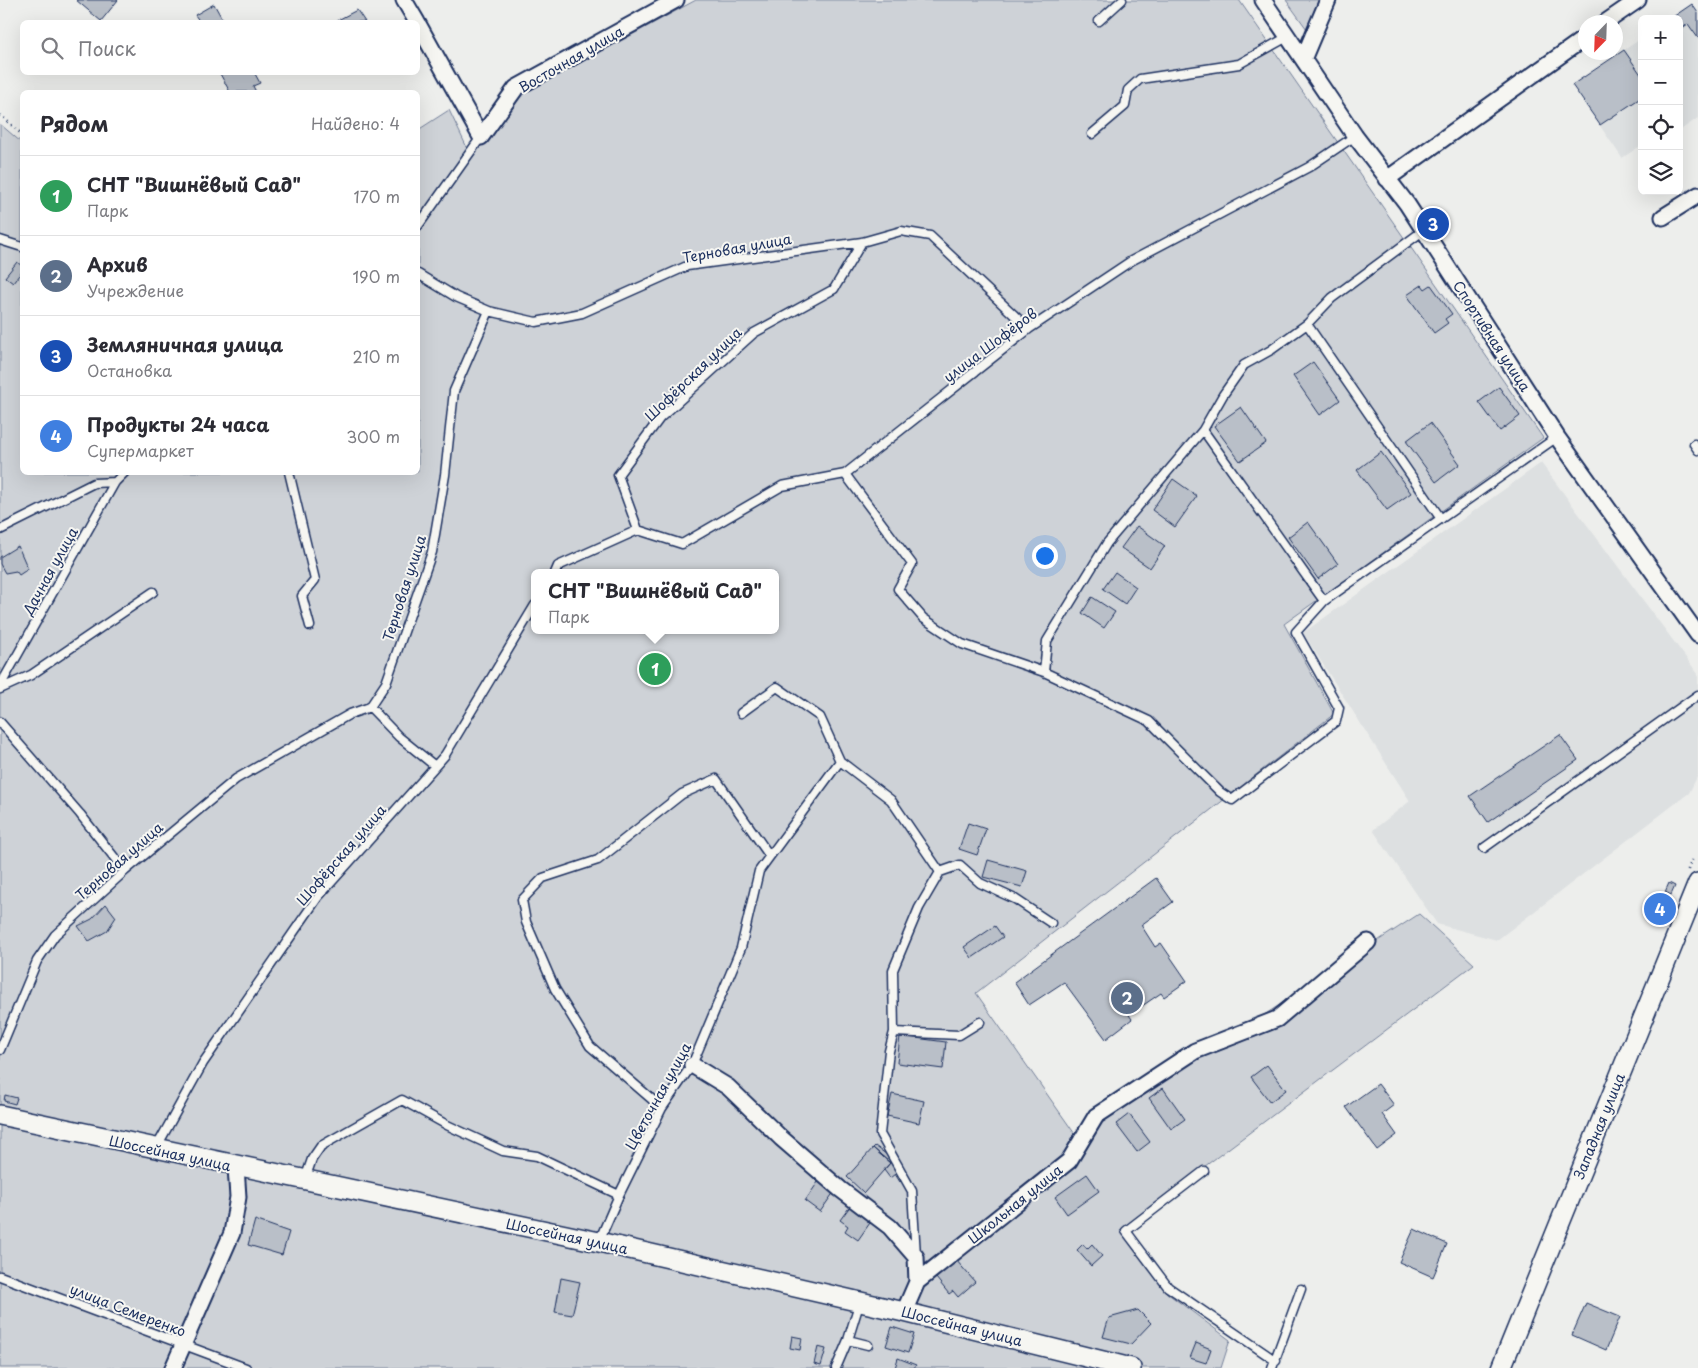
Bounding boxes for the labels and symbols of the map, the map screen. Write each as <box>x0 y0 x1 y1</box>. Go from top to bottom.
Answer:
north arrow <box>1578 15 1623 60</box>
street label: Восточная улица <box>515 20 628 98</box>
pin: 3 <box>1417 205 1449 243</box>
street label: Терновая улица <box>681 228 793 268</box>
street label: Спортивная улица <box>1448 276 1536 396</box>
street label: улица Шофёров <box>939 303 1041 387</box>
street label: Шофёрская улица <box>640 322 746 426</box>
street label: Дачная улица <box>17 523 83 620</box>
street label: Терновая улица <box>377 532 431 644</box>
your location <box>1032 543 1058 569</box>
pin: 1 <box>639 650 671 688</box>
street label: Шофёрская улица <box>291 800 391 910</box>
street label: Терновая улица <box>70 817 168 905</box>
pin: 4 <box>1644 890 1676 928</box>
pin: 2 <box>1111 979 1143 1017</box>
street label: Цветочная улица <box>620 1038 696 1153</box>
street label: Западная улица <box>1568 1070 1630 1182</box>
street label: Шоссейная улица <box>107 1130 233 1176</box>
street label: Школьная улица <box>963 1159 1067 1249</box>
street label: Шоссейная улица <box>504 1213 630 1259</box>
street label: улица Семеренко <box>67 1278 189 1342</box>
street label: Шоссейная улица <box>899 1301 1025 1351</box>

